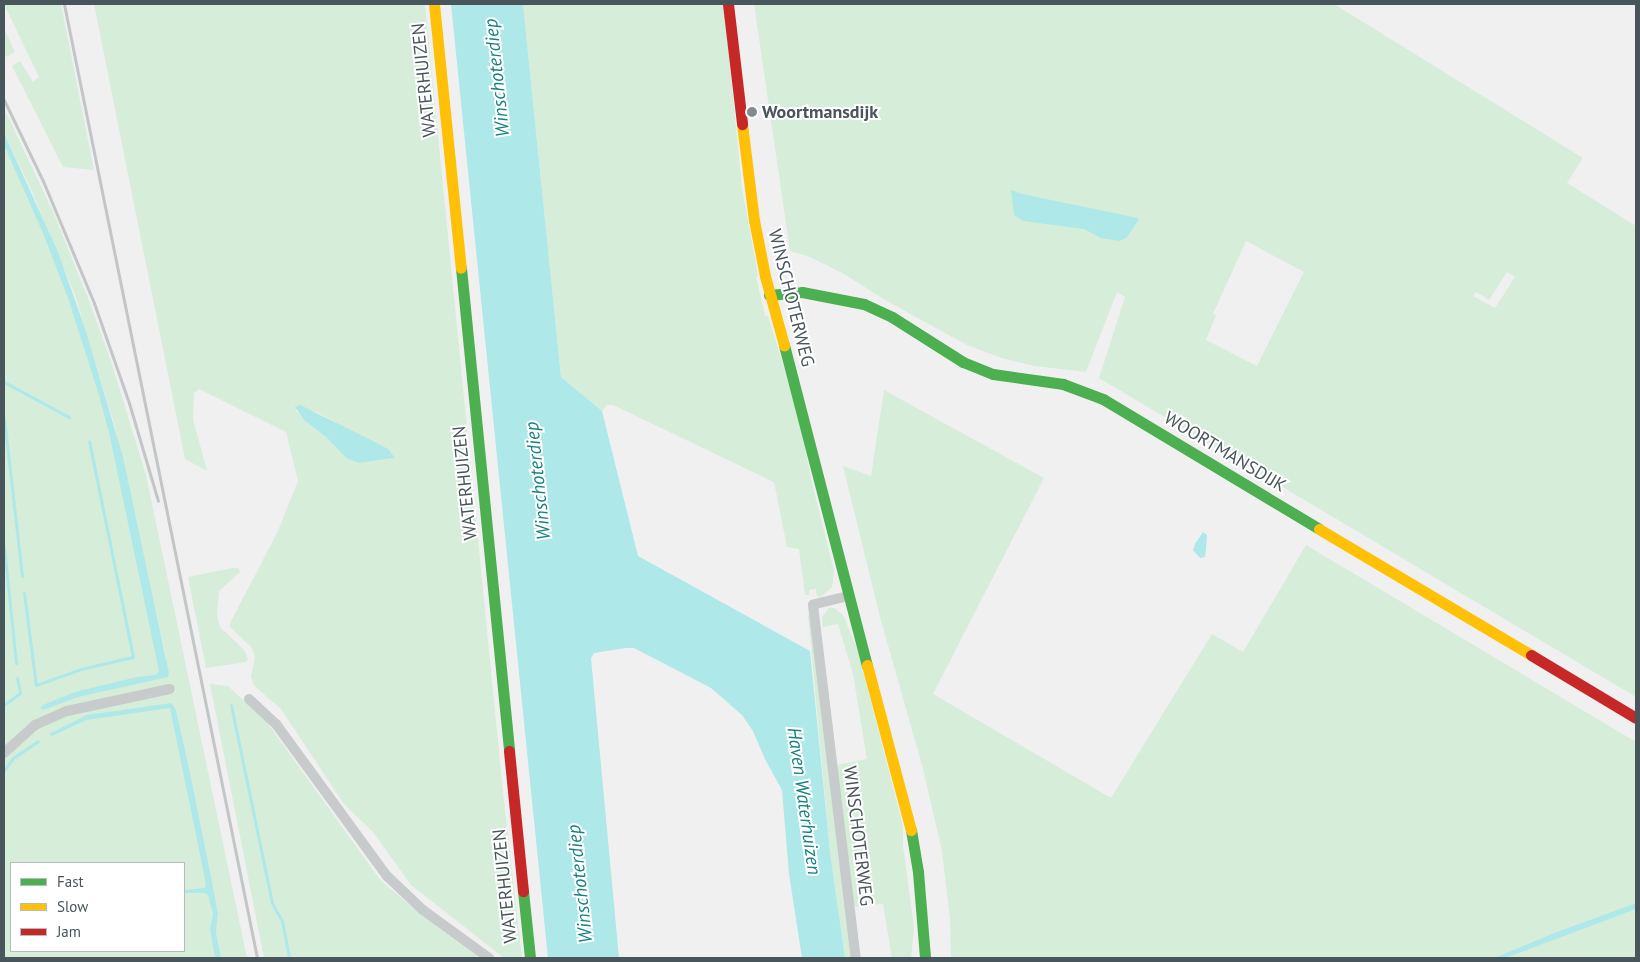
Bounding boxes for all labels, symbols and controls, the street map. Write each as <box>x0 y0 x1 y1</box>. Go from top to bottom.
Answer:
water label: Winschoterdiep <box>479 18 515 138</box>
street label: WATERHUIZEN <box>407 22 441 138</box>
place label: Woortmansdijk <box>762 101 878 123</box>
marker: Woortmansdijk <box>746 106 758 118</box>
street label: WINSCHOTERWEG <box>763 227 819 369</box>
street label: WOORTMANSDIJK <box>1160 407 1290 497</box>
water label: Winschoterdiep <box>520 421 556 541</box>
street label: WATERHUIZEN <box>448 425 482 541</box>
water label: Haven Waterhuizen <box>782 726 826 876</box>
street label: WINSCHOTERWEG <box>839 765 877 907</box>
water label: Winschoterdiep <box>562 824 598 944</box>
street label: WATERHUIZEN <box>488 828 522 944</box>
legend <box>10 862 185 952</box>
text: Fast <box>57 872 84 891</box>
text: Slow <box>57 897 88 916</box>
text: Jam <box>57 922 81 941</box>

